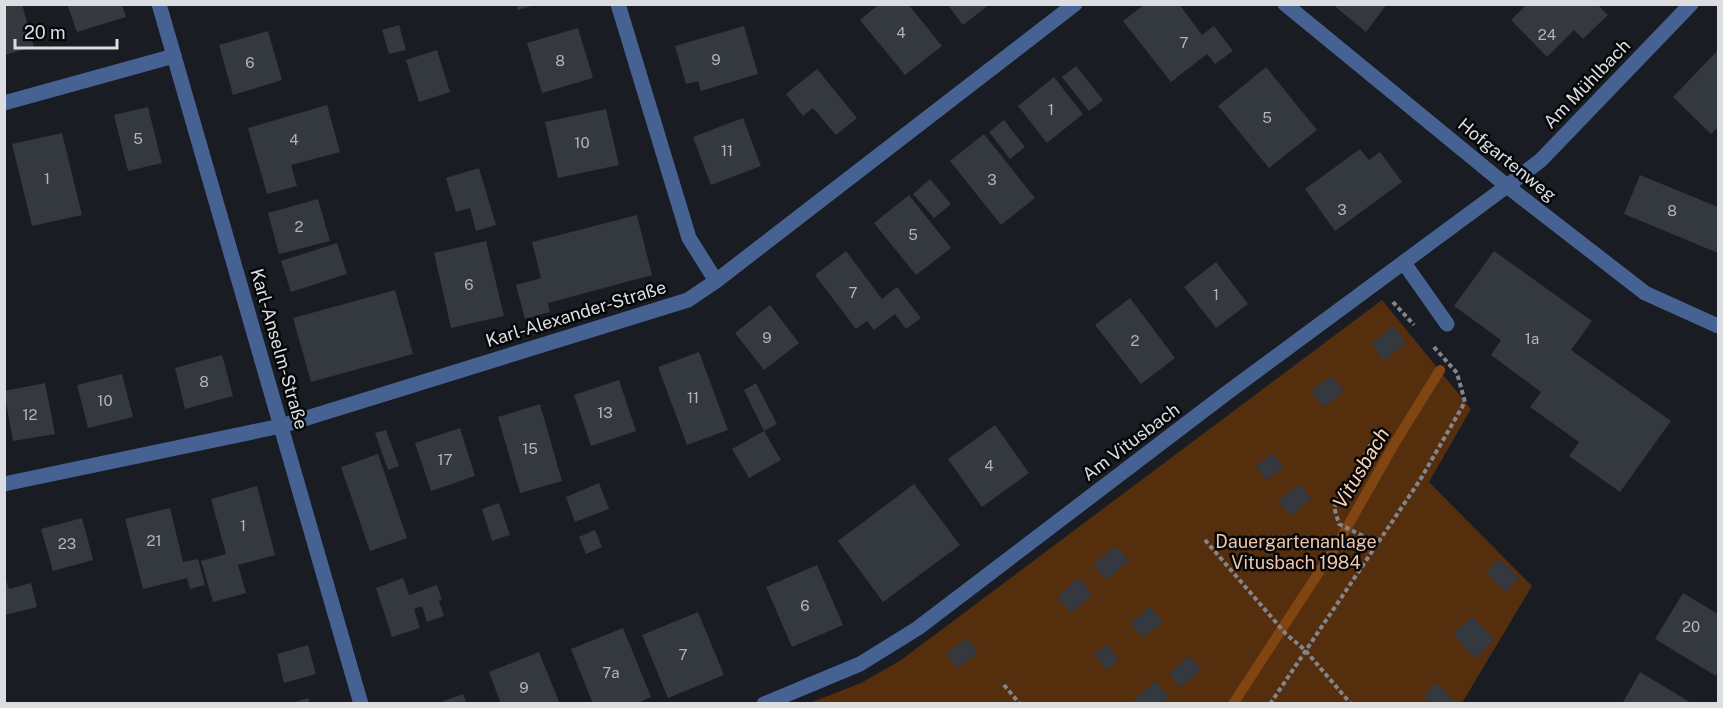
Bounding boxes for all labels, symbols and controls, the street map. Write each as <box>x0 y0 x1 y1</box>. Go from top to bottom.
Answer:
scale bar <box>15 12 117 50</box>
text: 20 m <box>24 22 66 43</box>
house number: 4 <box>896 24 906 41</box>
house number: 24 <box>1538 26 1556 43</box>
house number: 7 <box>1179 34 1189 51</box>
street label: Am Mühlbach <box>1539 35 1634 133</box>
house number: 9 <box>711 51 721 68</box>
house number: 8 <box>555 52 565 69</box>
house number: 6 <box>245 54 255 71</box>
house number: 1 <box>1048 101 1054 118</box>
house number: 5 <box>1262 109 1272 126</box>
street label: Hofgartenweg <box>1454 114 1561 206</box>
house number: 5 <box>133 130 143 147</box>
house number: 4 <box>289 131 299 148</box>
house number: 10 <box>574 134 590 151</box>
house number: 11 <box>721 142 733 159</box>
house number: 1 <box>44 170 50 187</box>
house number: 3 <box>987 171 997 188</box>
house number: 3 <box>1337 201 1347 218</box>
house number: 8 <box>1667 202 1677 219</box>
house number: 2 <box>295 218 304 235</box>
house number: 5 <box>908 226 918 243</box>
street label: Karl-Anselm-Straße <box>246 266 313 432</box>
house number: 6 <box>464 276 474 293</box>
street label: Karl-Alexander-Straße <box>483 276 669 351</box>
house number: 7 <box>848 284 858 301</box>
house number: 1 <box>1213 286 1219 303</box>
house number: 9 <box>762 329 772 346</box>
house number: 1a <box>1525 330 1539 347</box>
house number: 2 <box>1131 332 1140 349</box>
house number: 8 <box>199 373 209 390</box>
house number: 11 <box>687 389 699 406</box>
house number: 10 <box>97 392 113 409</box>
street label: Am Vitusbach <box>1078 398 1183 485</box>
house number: 13 <box>597 404 613 421</box>
house number: 12 <box>22 406 38 423</box>
water label: Vitusbach <box>1328 423 1394 513</box>
house number: 15 <box>522 440 538 457</box>
house number: 17 <box>437 451 453 468</box>
house number: 4 <box>984 457 994 474</box>
house number: 1 <box>240 517 246 534</box>
park label: Dauergartenanlage Vitusbach 1984 <box>1215 531 1377 573</box>
house number: 21 <box>146 532 162 549</box>
house number: 23 <box>58 535 76 552</box>
house number: 6 <box>800 597 810 614</box>
house number: 20 <box>1682 618 1700 635</box>
house number: 7 <box>678 646 688 663</box>
house number: 7a <box>602 664 620 681</box>
house number: 9 <box>519 679 529 696</box>

